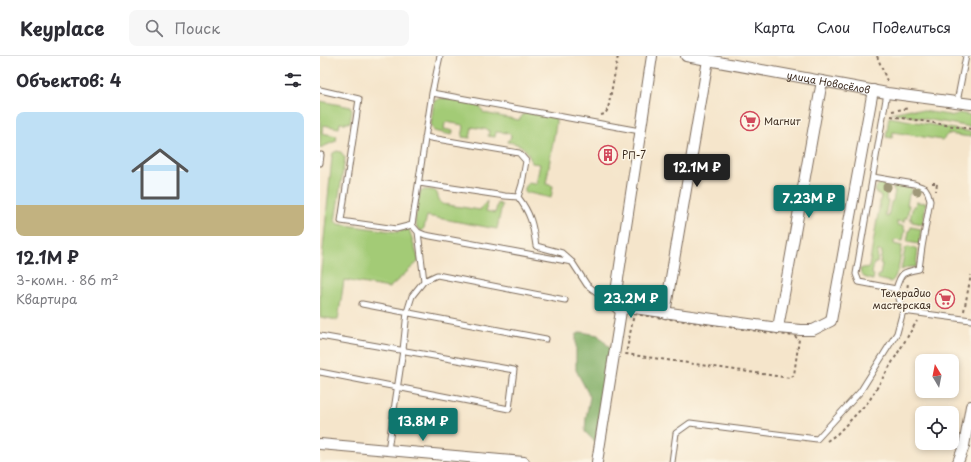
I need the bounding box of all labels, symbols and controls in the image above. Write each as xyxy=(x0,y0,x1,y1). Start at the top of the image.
search box xyxy=(129,10,409,46)
text: Keyplace xyxy=(20,14,105,42)
text: Поиск xyxy=(175,16,220,39)
icon: search xyxy=(143,17,165,39)
text: Карта xyxy=(754,17,795,38)
text: Слои xyxy=(817,17,850,38)
text: Поделиться xyxy=(872,17,951,38)
text: Объектов: 4 xyxy=(16,67,121,93)
street label: улица Новосёлов xyxy=(786,67,872,97)
icon: filters xyxy=(282,69,304,91)
supermarket icon: Магнит xyxy=(739,110,761,132)
place label: Магнит xyxy=(764,113,802,128)
icon: home xyxy=(124,138,196,210)
building icon: РП-7 xyxy=(597,144,619,166)
place label: РП-7 xyxy=(622,147,646,162)
pin: 12.1M ₽ xyxy=(660,154,734,188)
text: 12.1M ₽ xyxy=(673,157,721,176)
pin: 7.23M ₽ xyxy=(772,185,846,219)
text: 7.23M ₽ xyxy=(783,188,835,207)
text: 12.1M ₽ xyxy=(16,244,79,270)
text: 3-комн. · 86 m² xyxy=(16,270,119,289)
pin: 23.2M ₽ xyxy=(594,285,668,319)
place label: Телерадио мастерская xyxy=(873,285,931,312)
text: 23.2M ₽ xyxy=(603,288,659,307)
supermarket icon: Телерадио мастерская xyxy=(934,288,956,310)
text: Квартира xyxy=(16,289,77,308)
north arrow xyxy=(915,354,959,398)
map controls xyxy=(915,354,959,450)
button: locate xyxy=(915,406,959,450)
pin: 13.8M ₽ xyxy=(386,408,460,442)
text: 13.8M ₽ xyxy=(398,411,448,430)

